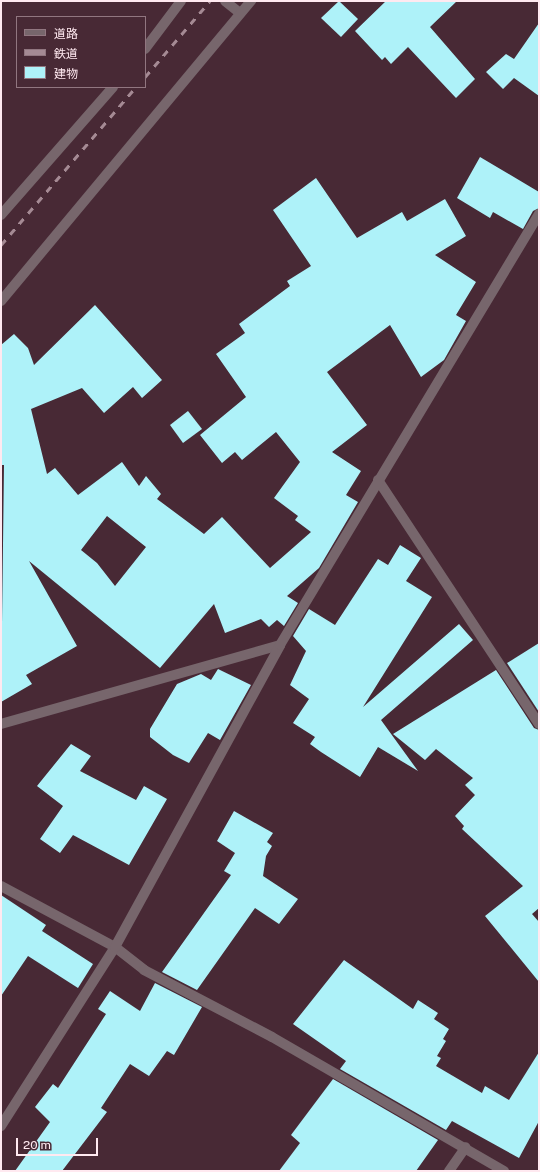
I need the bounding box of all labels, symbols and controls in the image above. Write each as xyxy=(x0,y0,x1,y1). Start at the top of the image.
legend xyxy=(16,16,146,88)
text: 道路 xyxy=(54,27,78,41)
text: 鉄道 xyxy=(54,47,78,61)
text: 建物 xyxy=(54,67,78,81)
scale bar xyxy=(18,1130,100,1156)
text: 20 m xyxy=(23,1138,51,1152)

